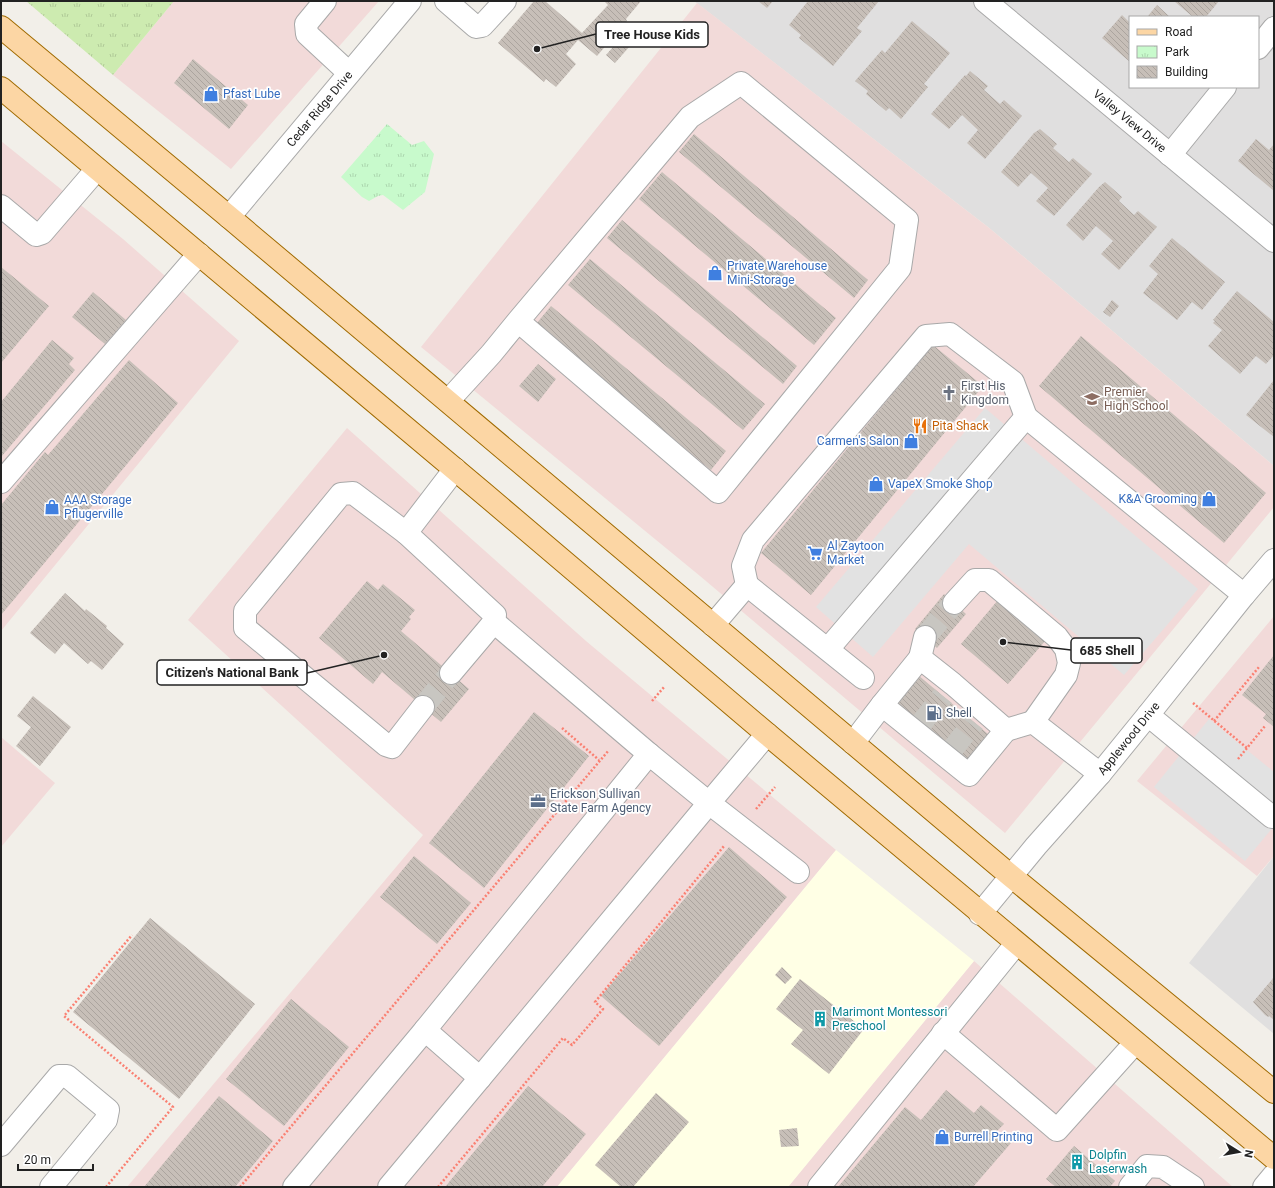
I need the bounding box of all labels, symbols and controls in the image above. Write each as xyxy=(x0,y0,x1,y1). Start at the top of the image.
legend xyxy=(1129,16,1259,88)
callout: Tree House Kids xyxy=(596,22,708,47)
text: Road xyxy=(1165,25,1193,39)
text: Tree House Kids xyxy=(604,27,700,42)
text: Park xyxy=(1165,45,1190,59)
text: Building xyxy=(1165,65,1208,79)
street label: Cedar Ridge Drive xyxy=(284,68,355,150)
shop icon: Pfast Lube xyxy=(202,85,220,103)
place label: Pfast Lube xyxy=(223,87,280,101)
street label: Valley View Drive xyxy=(1090,87,1169,155)
place label: Private Warehouse Mini-Storage xyxy=(727,259,827,287)
shop icon: Private Warehouse Mini-Storage xyxy=(706,264,724,282)
place label: First His Kingdom xyxy=(961,379,1009,407)
church icon: First His Kingdom xyxy=(940,384,958,402)
place label: Premier High School xyxy=(1104,385,1168,413)
school or university icon: Premier High School xyxy=(1083,390,1101,408)
restaurant icon: Pita Shack xyxy=(911,417,929,435)
place label: Pita Shack xyxy=(932,419,989,433)
shop icon: Carmen's Salon xyxy=(902,432,920,450)
place label: Carmen's Salon xyxy=(817,434,899,448)
shop icon: VapeX Smoke Shop xyxy=(867,475,885,493)
place label: VapeX Smoke Shop xyxy=(888,477,993,491)
shop icon: K&A Grooming xyxy=(1200,490,1218,508)
place label: K&A Grooming xyxy=(1119,492,1197,506)
place label: AAA Storage Pflugerville xyxy=(64,493,132,521)
shop icon: AAA Storage Pflugerville xyxy=(43,498,61,516)
place label: Al Zaytoon Market xyxy=(827,539,884,567)
supermarket icon: Al Zaytoon Market xyxy=(806,544,824,562)
callout: 685 Shell xyxy=(1071,638,1142,663)
text: 685 Shell xyxy=(1080,643,1134,658)
callout: Citizen's National Bank xyxy=(157,660,307,685)
text: Citizen's National Bank xyxy=(165,665,300,680)
street label: Applewood Drive xyxy=(1095,699,1163,778)
fuel station icon: Shell xyxy=(925,704,943,722)
place label: Shell xyxy=(946,706,972,720)
place label: Erickson Sullivan State Farm Agency xyxy=(550,787,651,815)
office icon: Erickson Sullivan State Farm Agency xyxy=(529,792,547,810)
place label: Marimont Montessori Preschool xyxy=(832,1005,947,1033)
building icon: Marimont Montessori Preschool xyxy=(811,1010,829,1028)
shop icon: Burrell Printing xyxy=(933,1128,951,1146)
place label: Burrell Printing xyxy=(954,1130,1033,1144)
north arrow xyxy=(1219,1132,1259,1172)
scale bar xyxy=(18,1146,93,1172)
place label: Dolpfin Laserwash xyxy=(1089,1148,1147,1176)
text: N xyxy=(1241,1149,1255,1159)
text: 20 m xyxy=(24,1153,51,1167)
building icon: Dolpfin Laserwash xyxy=(1068,1153,1086,1171)

